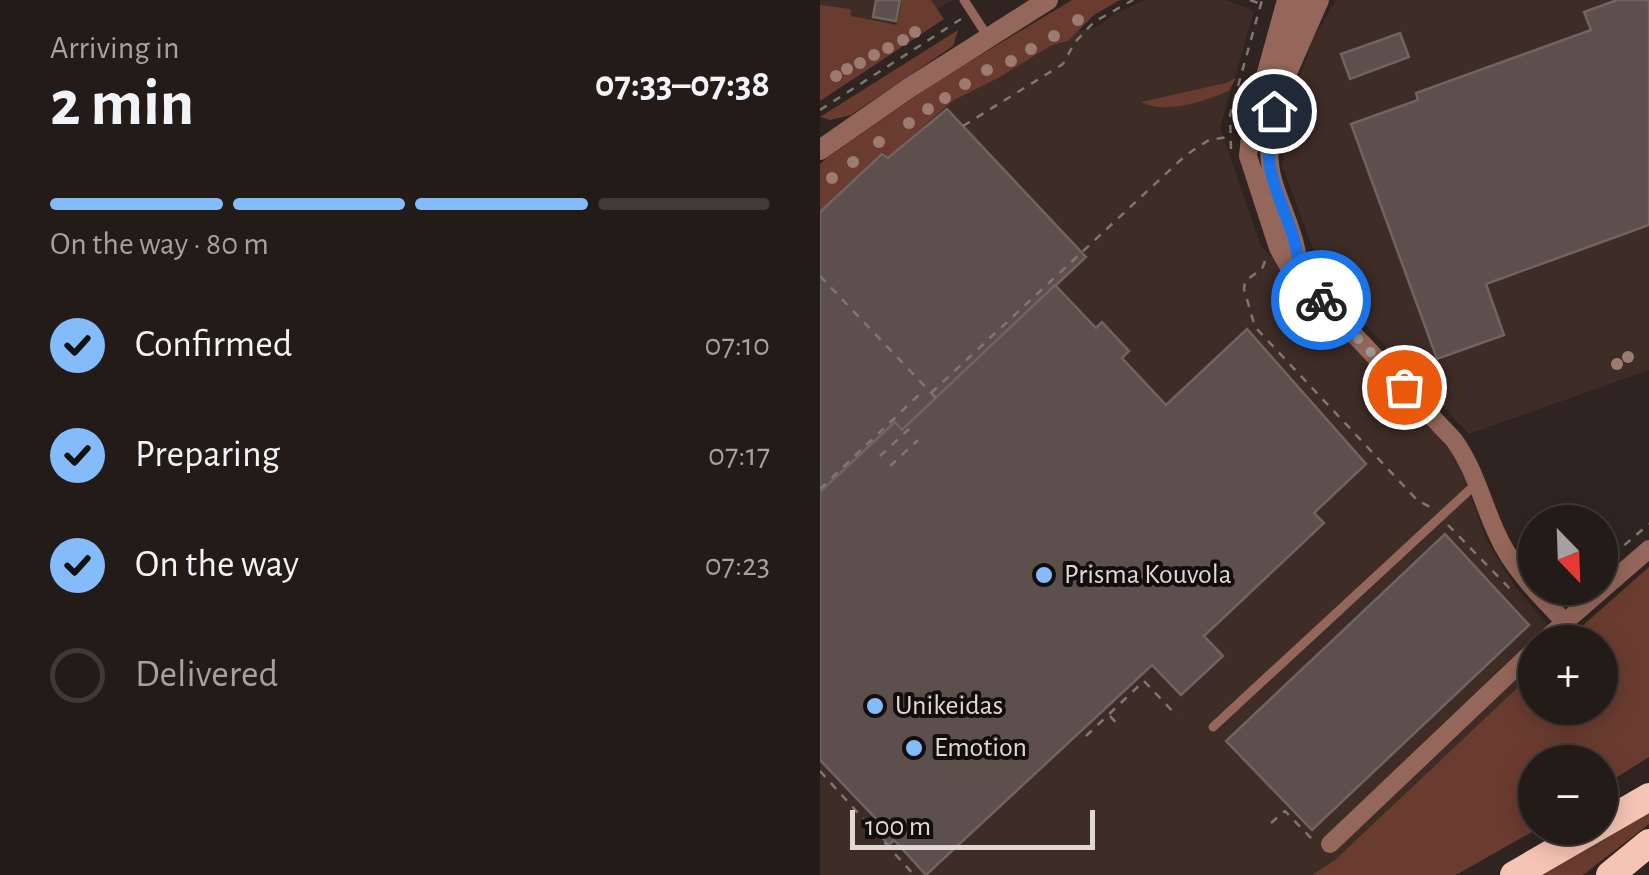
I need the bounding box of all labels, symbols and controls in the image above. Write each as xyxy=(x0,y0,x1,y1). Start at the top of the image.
text: Arriving in xyxy=(50,32,179,64)
text: 07:33–07:38 xyxy=(595,66,770,104)
pin xyxy=(1232,69,1317,154)
text: 2 min xyxy=(50,72,194,137)
icon: home xyxy=(1247,84,1302,139)
text: On the way · 80 m xyxy=(50,228,269,260)
courier xyxy=(1271,250,1371,350)
icon: bike xyxy=(1294,273,1349,328)
icon: check xyxy=(50,318,105,373)
text: Confirmed xyxy=(135,326,292,364)
text: 07:10 xyxy=(705,329,770,361)
pin xyxy=(1362,345,1447,430)
icon: bag xyxy=(1377,360,1432,415)
icon: check xyxy=(50,428,105,483)
text: Preparing xyxy=(135,436,280,474)
text: 07:17 xyxy=(708,439,770,471)
north arrow xyxy=(1518,505,1618,605)
map controls xyxy=(1518,505,1618,845)
icon: check xyxy=(50,538,105,593)
text: On the way xyxy=(135,546,299,584)
text: 07:23 xyxy=(705,549,770,581)
place label: Prisma Kouvola xyxy=(1064,561,1232,589)
marker: Prisma Kouvola xyxy=(1033,564,1055,586)
button: + xyxy=(1518,625,1618,725)
text: Delivered xyxy=(135,656,278,694)
place label: Unikeidas xyxy=(895,692,1003,720)
marker: Unikeidas xyxy=(864,695,886,717)
place label: Emotion xyxy=(934,734,1027,762)
marker: Emotion xyxy=(903,737,925,759)
button: − xyxy=(1518,745,1618,845)
scale bar xyxy=(850,805,1095,850)
text: 100 m xyxy=(865,813,931,841)

